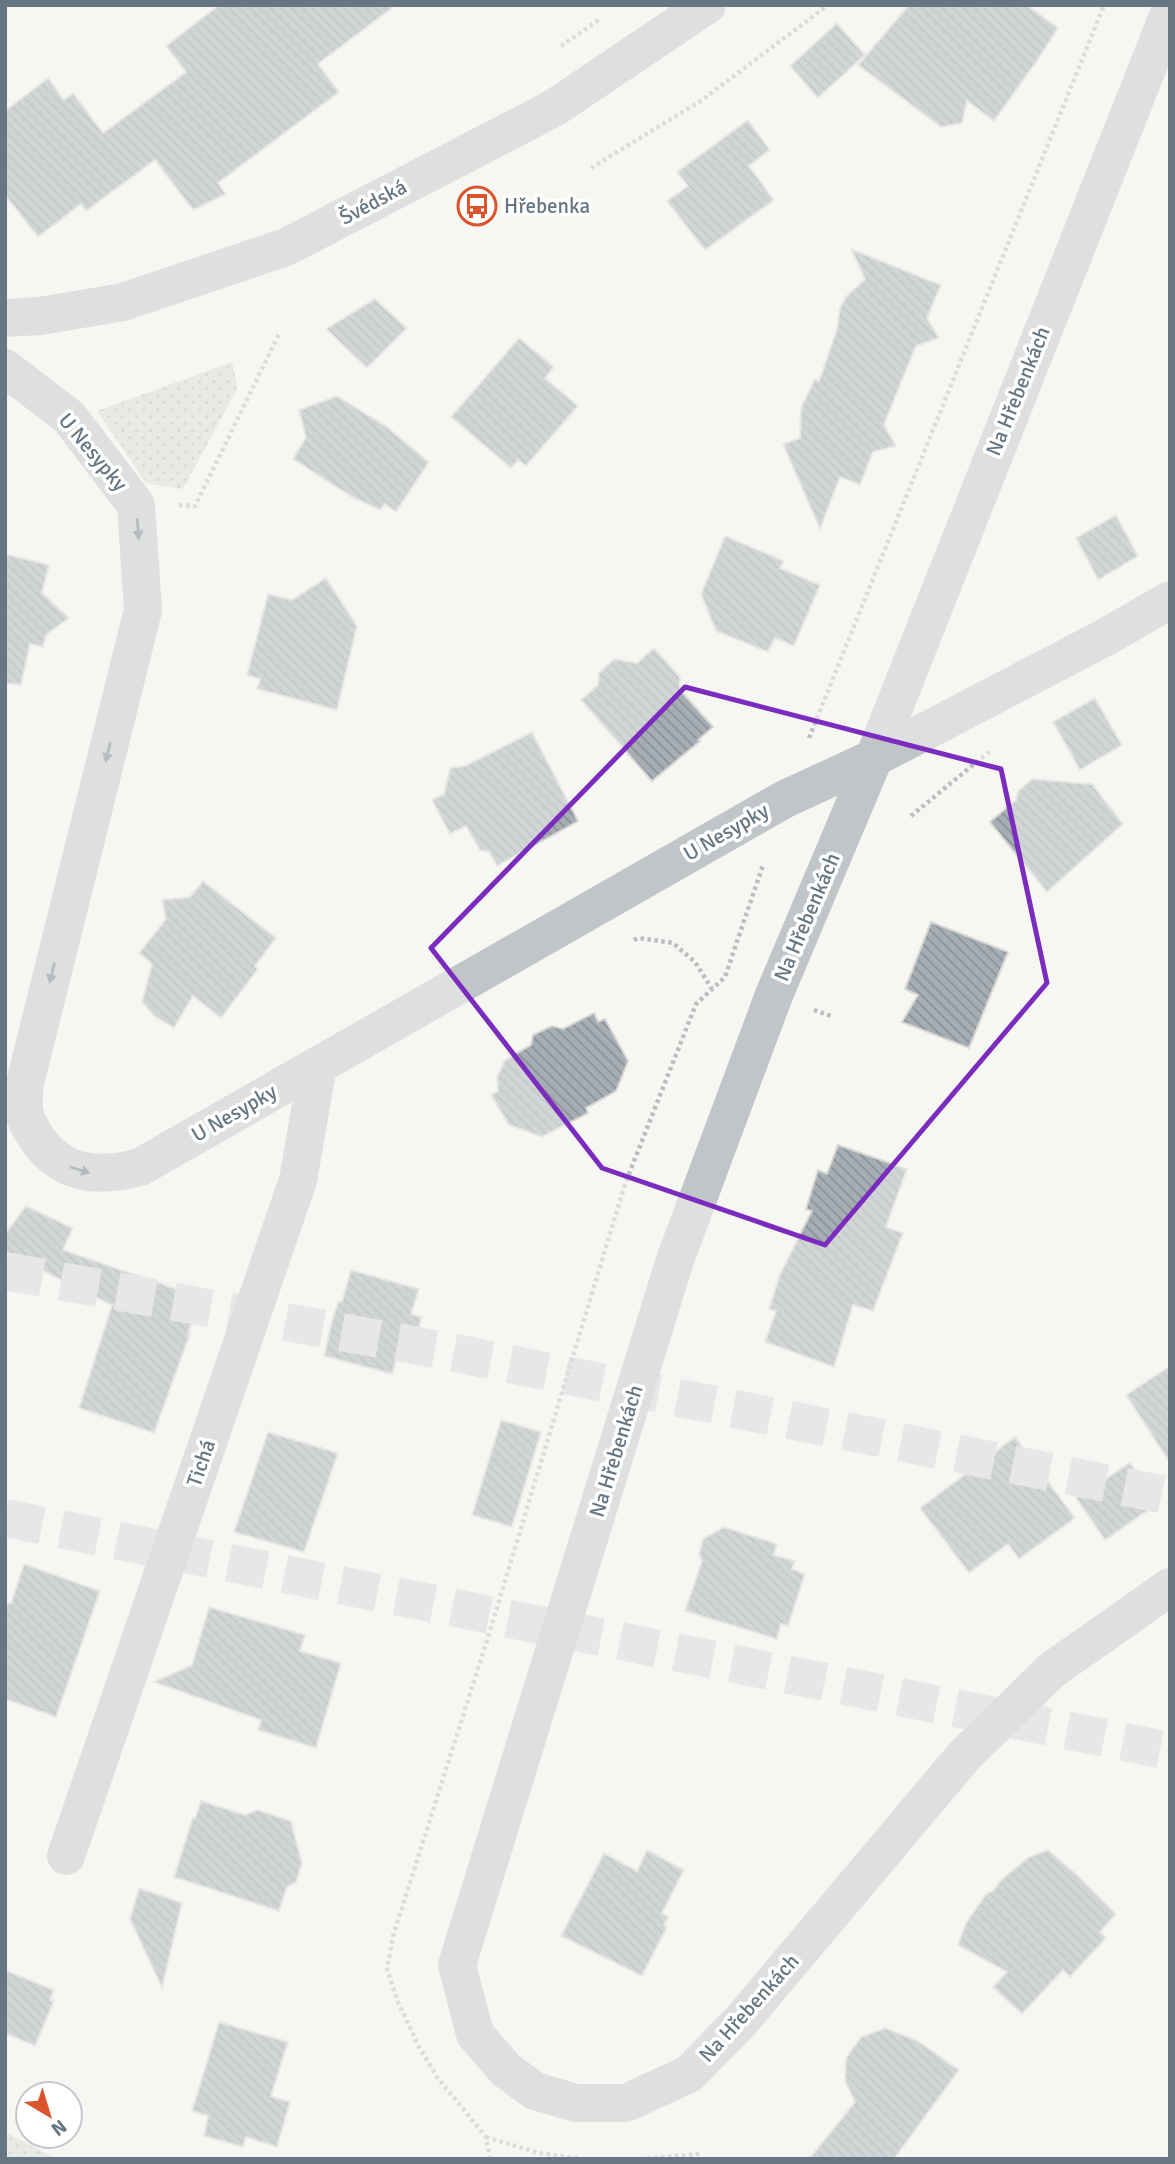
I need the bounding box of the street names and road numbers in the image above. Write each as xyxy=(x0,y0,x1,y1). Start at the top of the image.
street label: Švédská xyxy=(335,173,411,231)
street label: Na Hřebenkách xyxy=(980,323,1056,459)
street label: U Nesypky xyxy=(53,408,133,496)
street label: U Nesypky xyxy=(679,797,773,867)
street label: Na Hřebenkách xyxy=(768,849,846,985)
street label: U Nesypky xyxy=(187,1078,281,1148)
street label: Na Hřebenkách xyxy=(584,1382,648,1520)
street label: Tichá xyxy=(181,1436,221,1490)
street label: Na Hřebenkách xyxy=(693,1948,805,2068)

